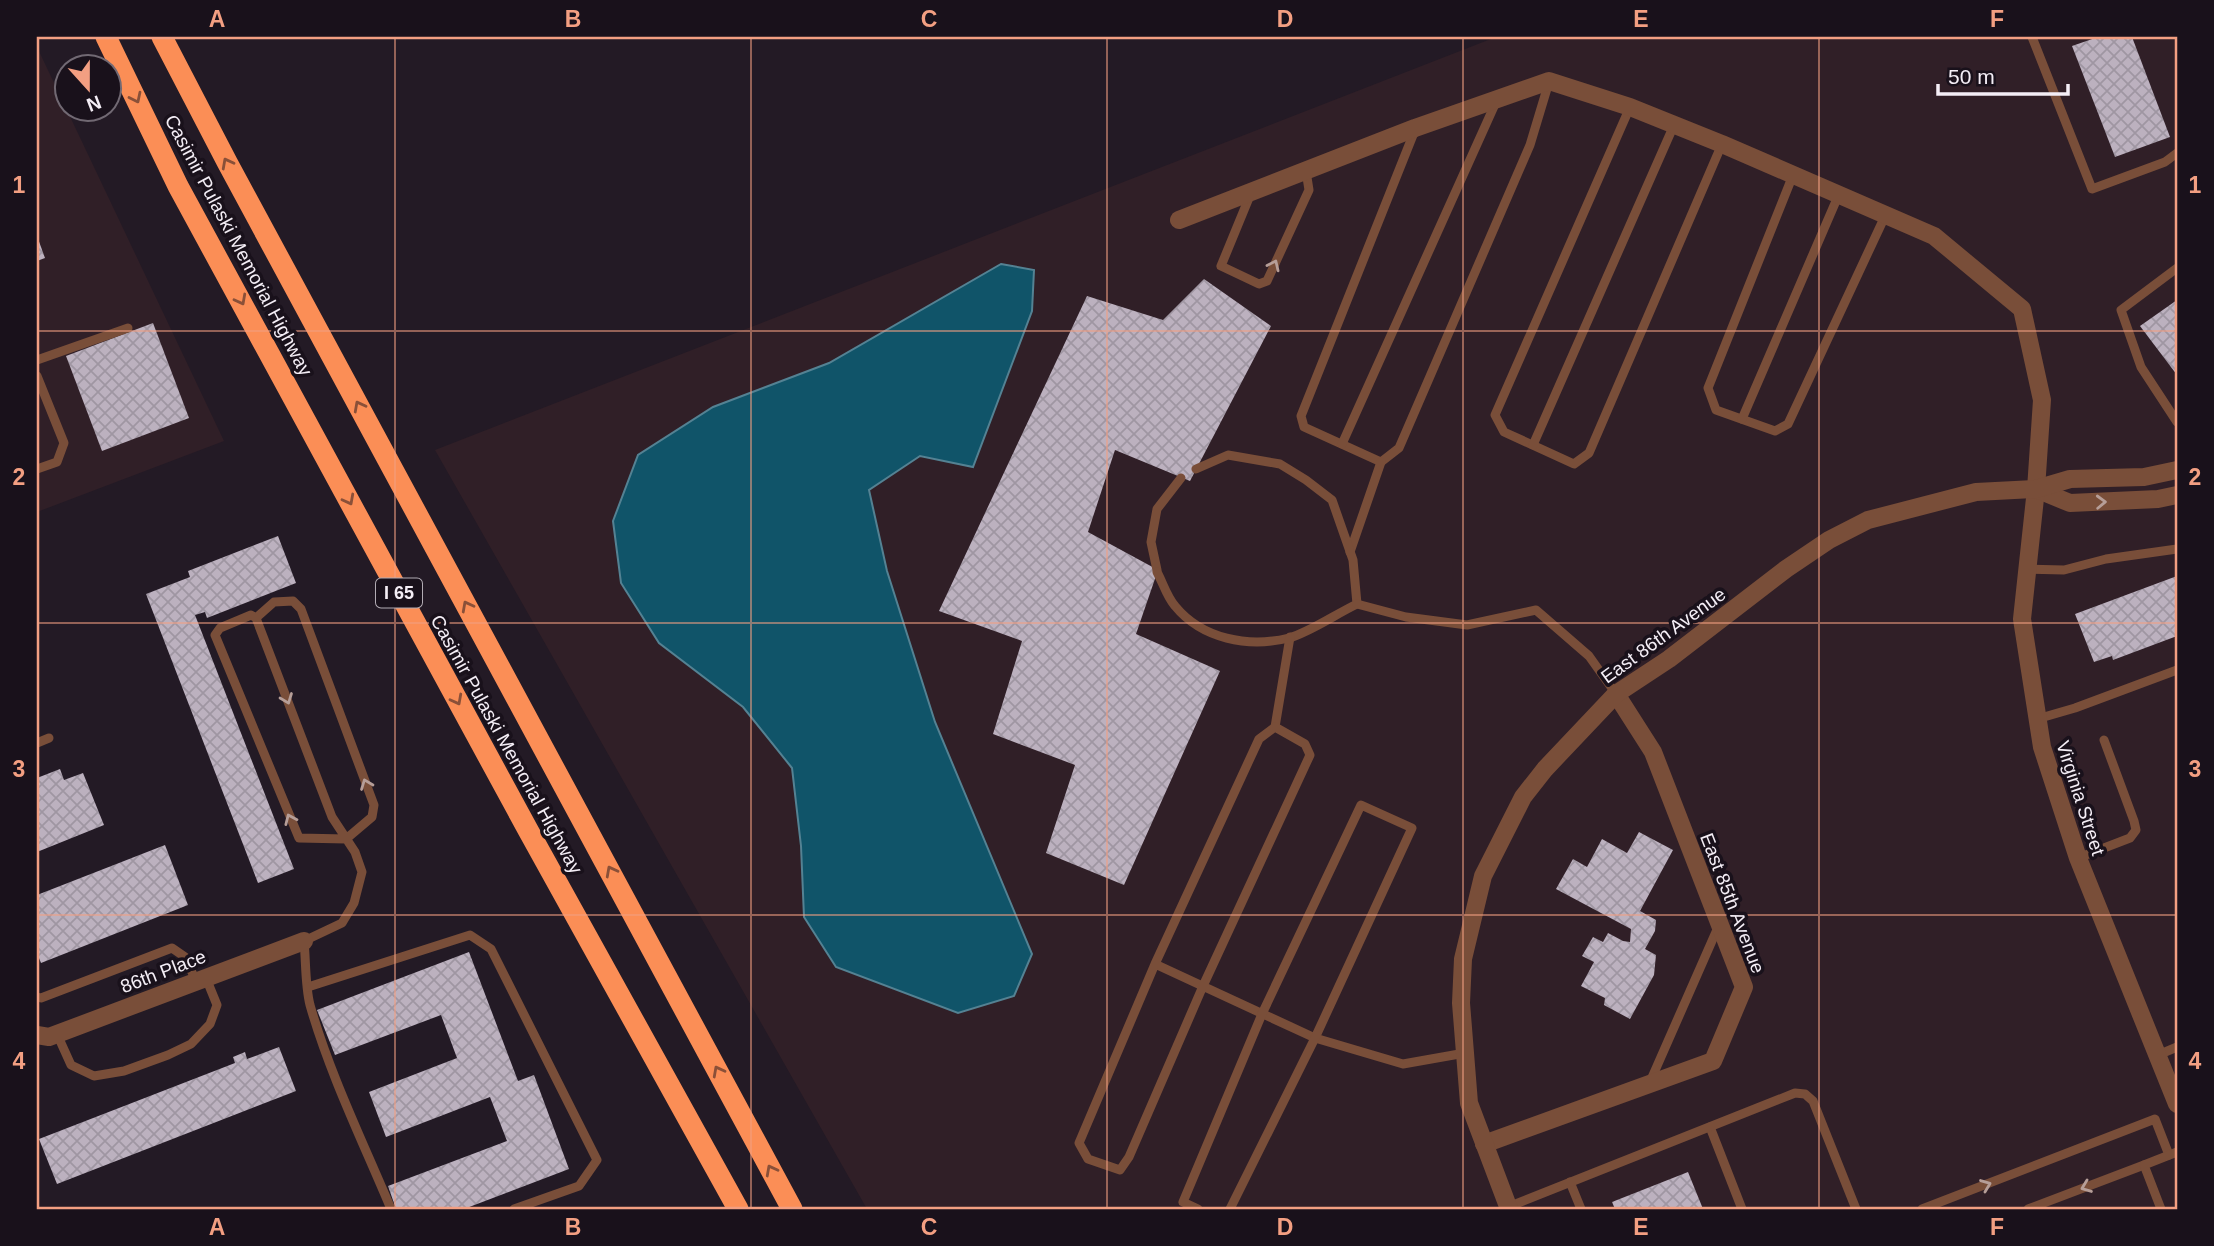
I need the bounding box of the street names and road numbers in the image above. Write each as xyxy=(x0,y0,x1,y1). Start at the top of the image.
street label: Casimir Pulaski Memorial Highway xyxy=(161,111,317,380)
road number: I 65 xyxy=(376,578,422,608)
street label: East 86th Avenue xyxy=(1597,583,1730,688)
street label: Casimir Pulaski Memorial Highway xyxy=(426,611,587,878)
street label: Virginia Street xyxy=(2052,738,2109,859)
street label: East 85th Avenue xyxy=(1696,830,1769,976)
street label: 86th Place xyxy=(118,946,209,997)

